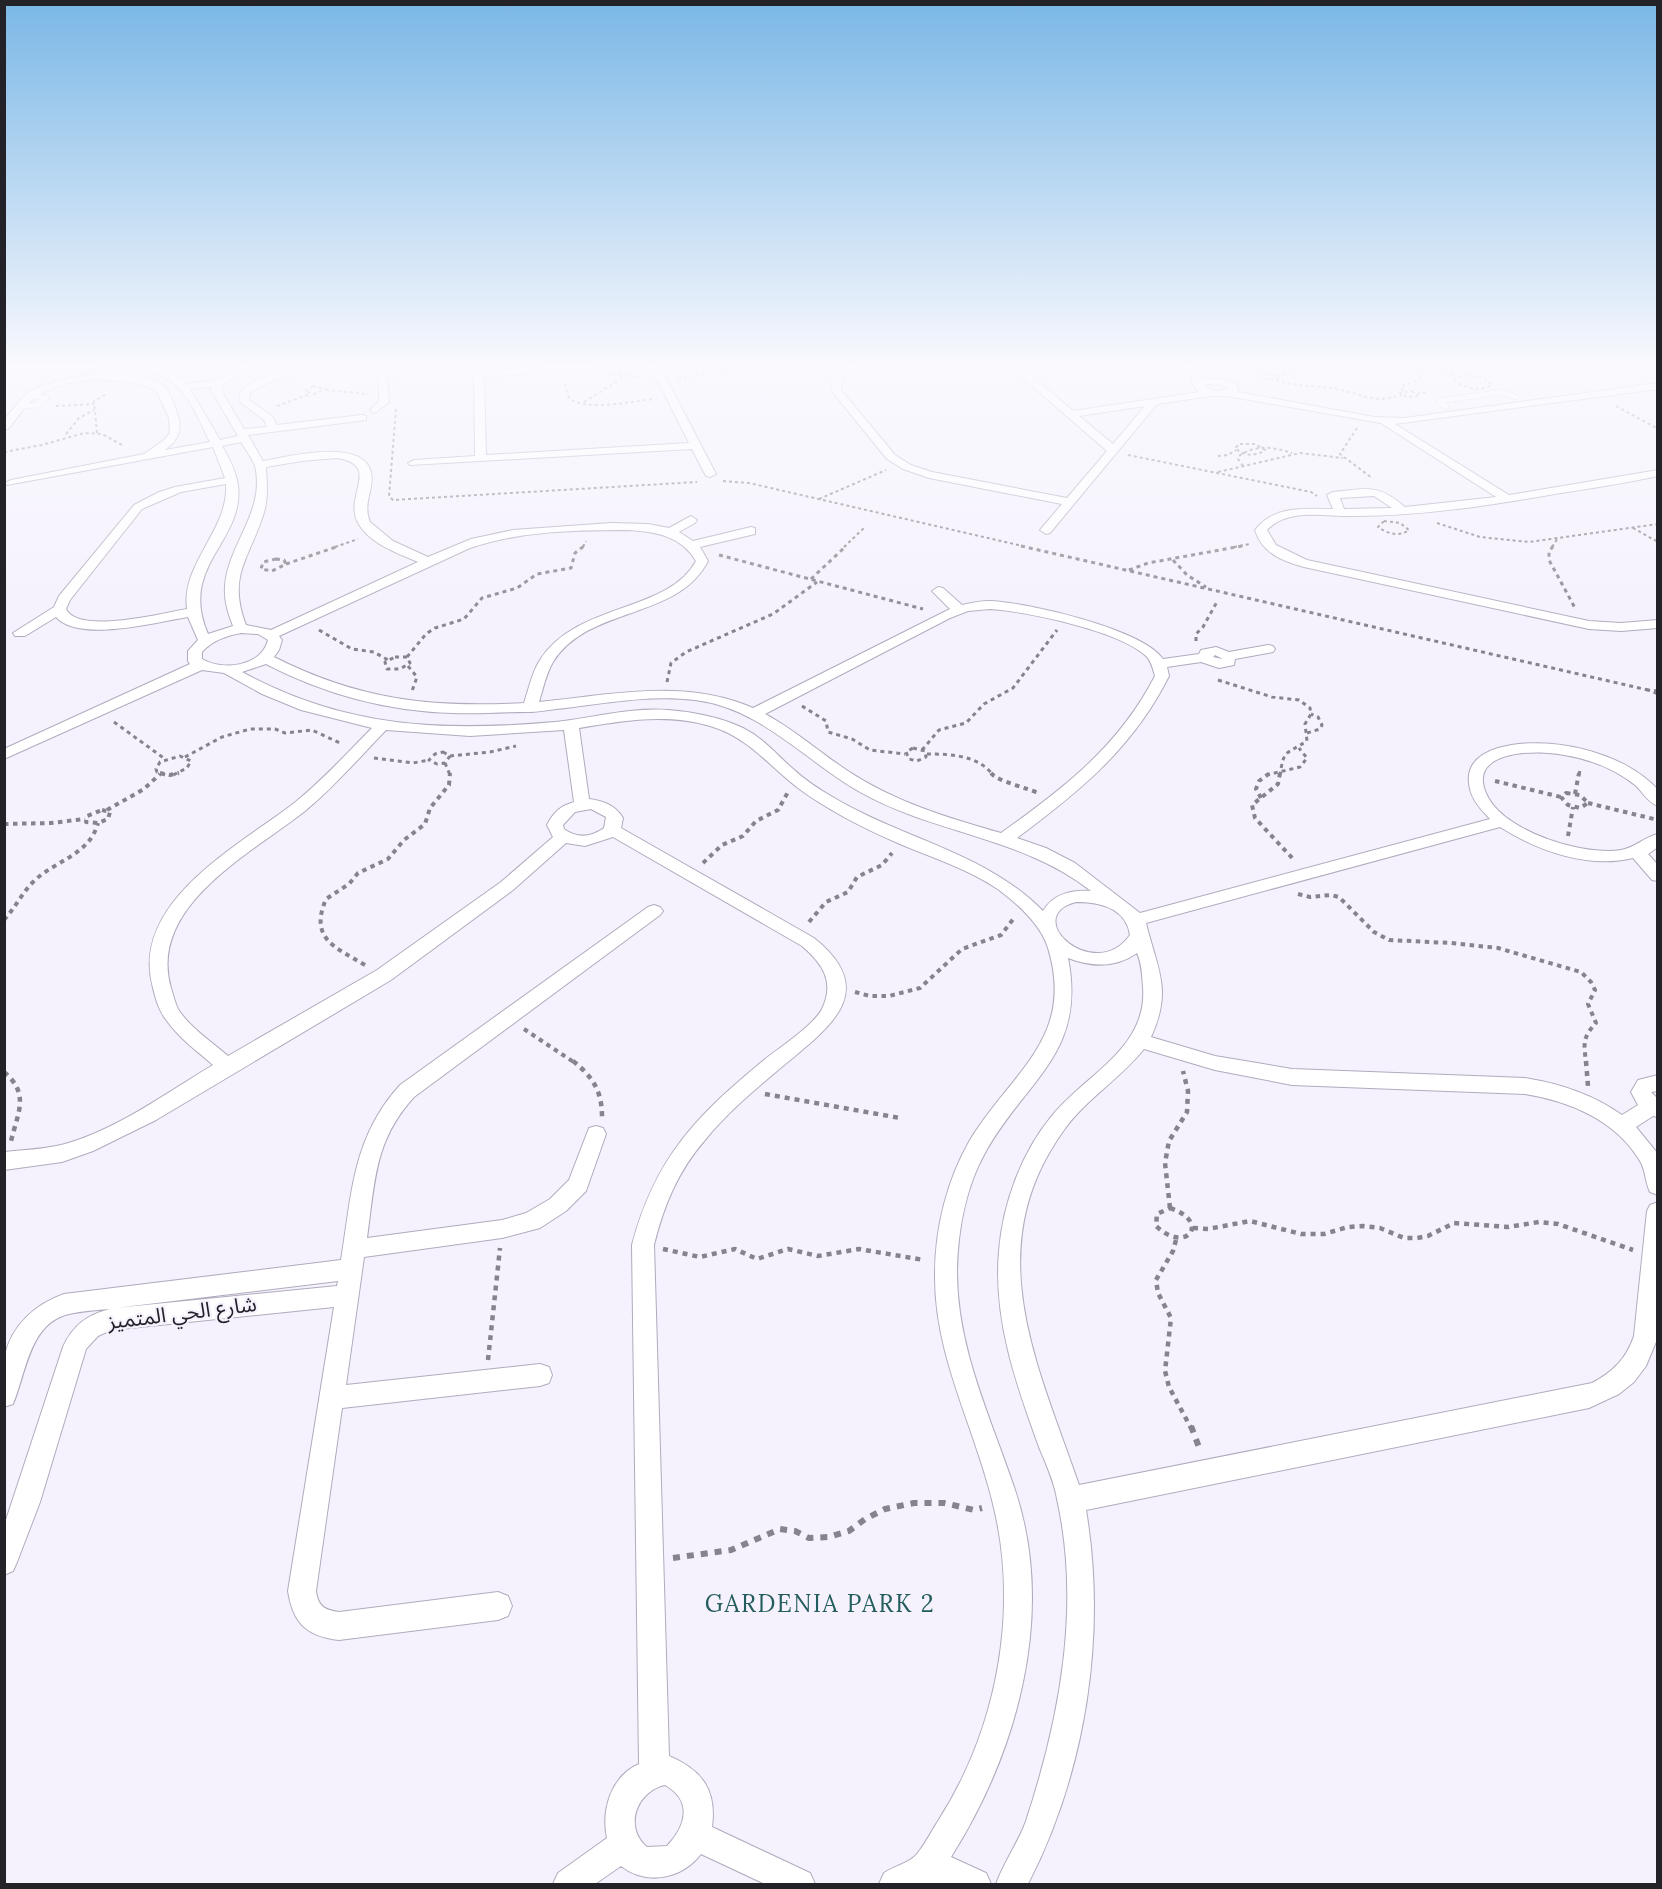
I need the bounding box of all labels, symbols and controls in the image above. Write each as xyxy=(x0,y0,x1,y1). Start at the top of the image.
street label: شارع الحي المتميز xyxy=(105,1290,258,1338)
district label: GARDENIA PARK 2 xyxy=(705,1588,935,1619)

